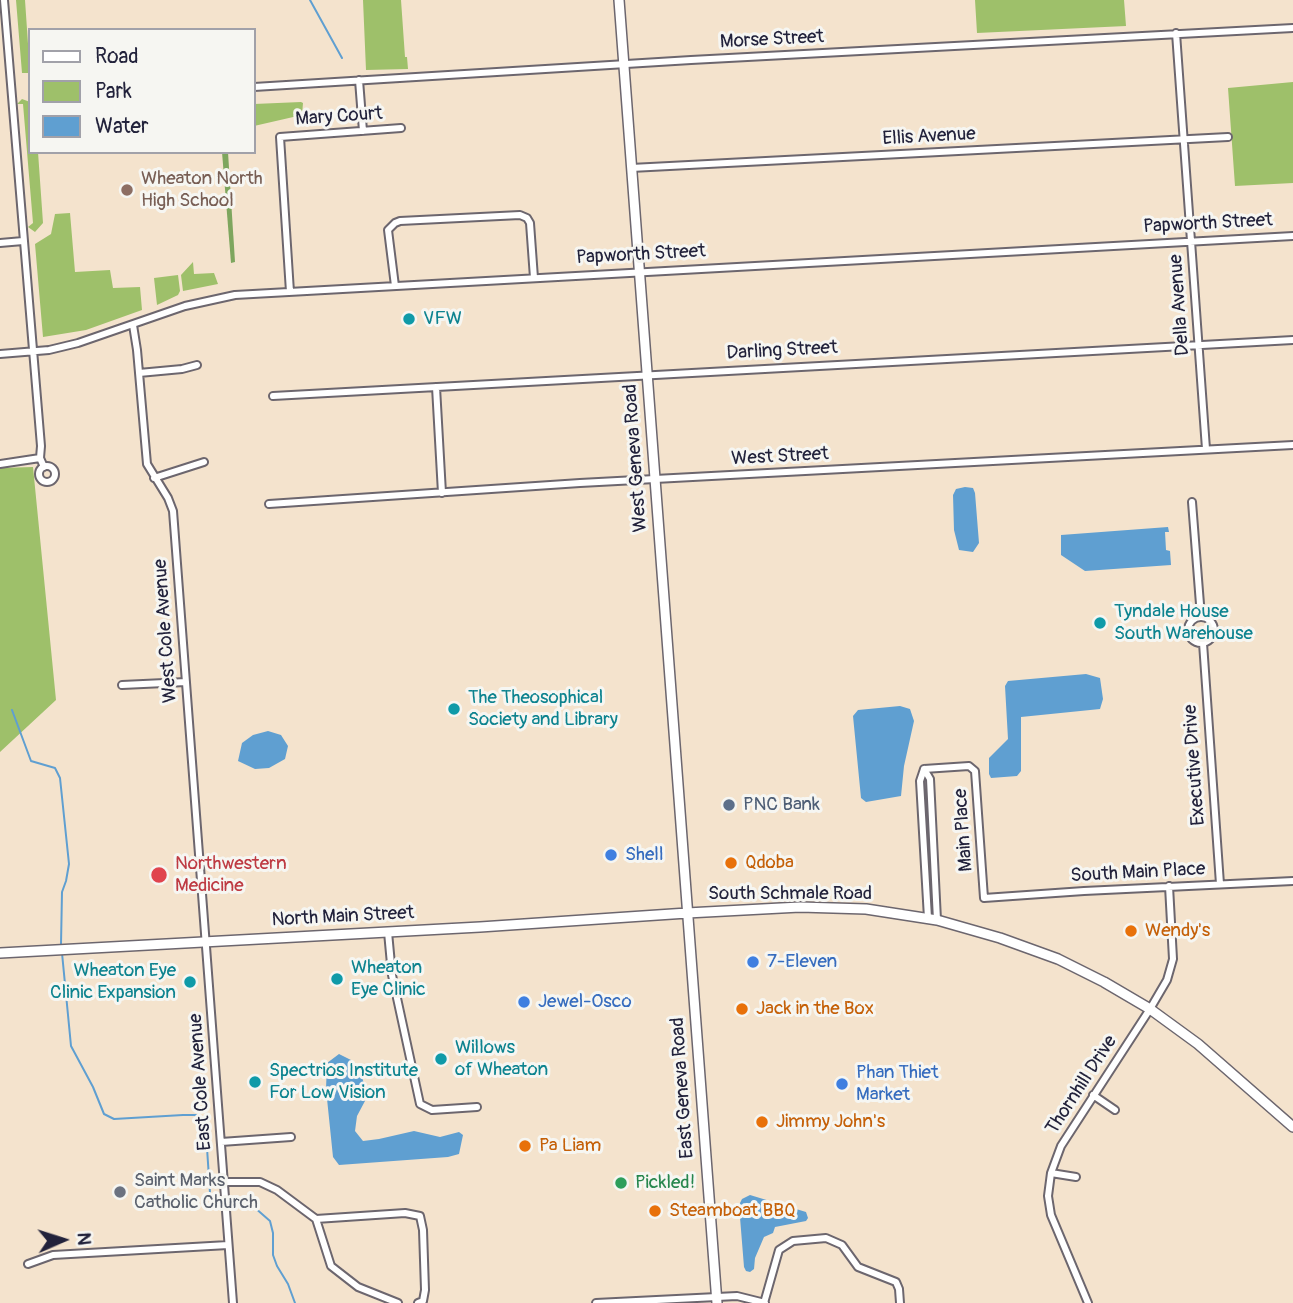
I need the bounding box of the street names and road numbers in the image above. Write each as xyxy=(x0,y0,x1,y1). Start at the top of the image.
street label: Morse Street xyxy=(719,26,825,54)
street label: Mary Court xyxy=(295,103,383,131)
street label: Ellis Avenue xyxy=(882,123,976,151)
street label: Papworth Street xyxy=(1143,209,1273,239)
street label: Papworth Street xyxy=(576,240,706,270)
street label: Della Avenue xyxy=(1165,253,1195,357)
street label: Darling Street xyxy=(726,337,838,365)
street label: West Geneva Road xyxy=(619,383,653,533)
street label: West Street xyxy=(731,443,829,471)
street label: West Cole Avenue xyxy=(150,558,182,704)
street label: Executive Drive xyxy=(1179,704,1211,826)
street label: Main Place xyxy=(950,788,978,872)
street label: South Main Place xyxy=(1070,858,1206,888)
street label: South Schmale Road xyxy=(708,883,872,905)
street label: North Main Street xyxy=(271,902,415,932)
street label: East Cole Avenue xyxy=(185,1013,217,1151)
street label: East Geneva Road xyxy=(667,1017,699,1159)
street label: Thornhill Drive xyxy=(1042,1031,1122,1139)

